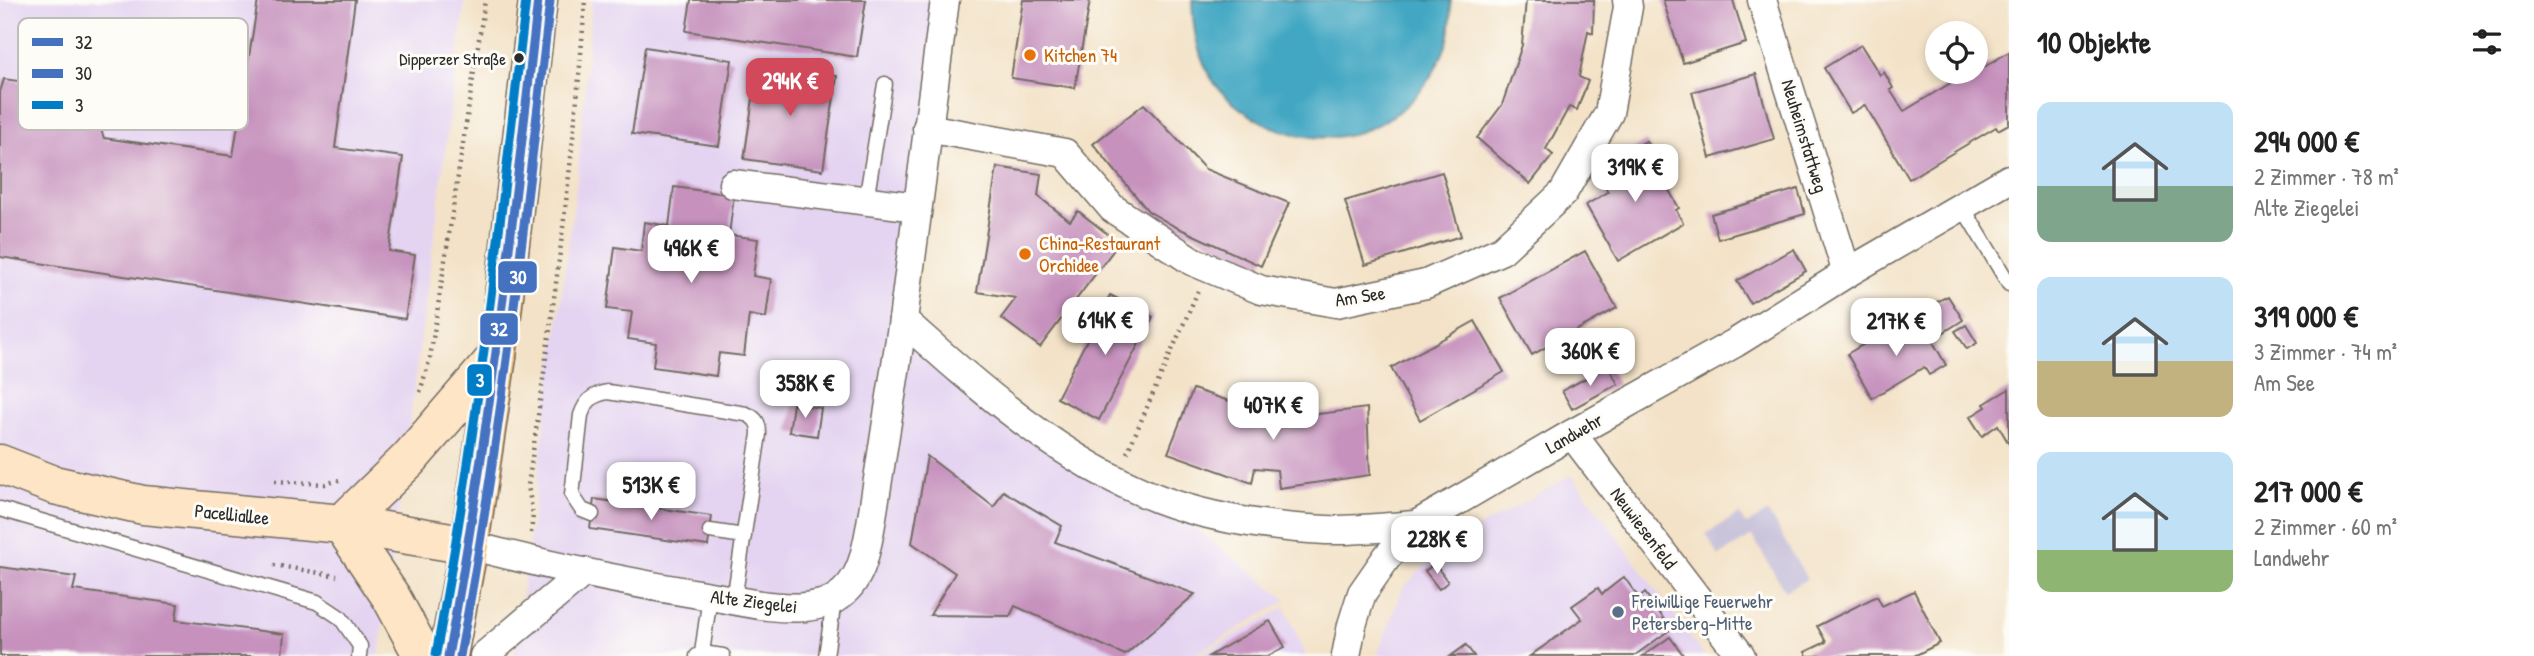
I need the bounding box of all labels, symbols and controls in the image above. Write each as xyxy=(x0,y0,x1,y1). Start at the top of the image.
legend xyxy=(18,18,248,130)
map controls xyxy=(1925,21,1988,84)
button: locate xyxy=(1925,21,1988,84)
text: 10 Objekte xyxy=(2037,22,2151,62)
icon: filters xyxy=(2468,23,2506,61)
text: 32 xyxy=(75,29,93,55)
place label: Kitchen 74 xyxy=(1044,42,1117,68)
place label: Dipperzer Straße xyxy=(399,47,506,70)
marker: Kitchen 74 xyxy=(1022,47,1038,63)
marker: Dipperzer Straße xyxy=(512,51,526,65)
pin: 294K € xyxy=(733,58,847,118)
text: 30 xyxy=(75,60,92,86)
text: 294K € xyxy=(762,65,818,96)
street label: Neuheimstattweg xyxy=(1775,76,1835,196)
text: 3 xyxy=(75,92,84,118)
text: 294 000 € xyxy=(2254,121,2359,161)
icon: home xyxy=(2093,130,2177,214)
pin: 319K € xyxy=(1578,144,1692,204)
text: 319K € xyxy=(1607,151,1663,182)
text: 2 Zimmer · 78 m² xyxy=(2254,161,2399,192)
text: Alte Ziegelei xyxy=(2254,192,2359,223)
pin: 496K € xyxy=(634,226,748,285)
place label: China-Restaurant Orchidee xyxy=(1039,230,1161,278)
text: 496K € xyxy=(664,232,718,263)
marker: China-Restaurant Orchidee xyxy=(1017,246,1033,262)
line badge: 30 xyxy=(497,260,538,294)
text: 30 xyxy=(509,264,527,290)
street label: Am See xyxy=(1333,279,1387,313)
text: 319 000 € xyxy=(2254,296,2358,336)
pin: 614K € xyxy=(1048,298,1162,357)
pin: 217K € xyxy=(1839,298,1953,358)
text: 614K € xyxy=(1078,304,1132,335)
text: 217K € xyxy=(1867,305,1925,336)
icon: home xyxy=(2093,305,2177,389)
line badge: 32 xyxy=(479,312,519,346)
text: 32 xyxy=(490,316,508,342)
pin: 360K € xyxy=(1533,328,1647,388)
text: 360K € xyxy=(1561,335,1619,366)
text: 3 Zimmer · 74 m² xyxy=(2254,336,2397,367)
pin: 358K € xyxy=(748,360,862,420)
line badge: 3 xyxy=(466,363,493,397)
text: 3 xyxy=(476,367,485,393)
text: 358K € xyxy=(776,367,834,398)
text: Am See xyxy=(2254,367,2315,398)
pin: 407K € xyxy=(1216,382,1330,442)
text: 407K € xyxy=(1244,389,1302,420)
street label: Landwehr xyxy=(1541,406,1608,460)
pin: 513K € xyxy=(594,462,708,522)
text: 513K € xyxy=(623,469,679,500)
text: 217 000 € xyxy=(2254,471,2362,511)
icon: home xyxy=(2093,480,2177,564)
street label: Neuwiesenfeld xyxy=(1605,482,1684,575)
street label: Pacelliallee xyxy=(193,497,271,531)
text: 2 Zimmer · 60 m² xyxy=(2254,511,2397,542)
pin: 228K € xyxy=(1380,516,1494,576)
text: 228K € xyxy=(1407,523,1467,554)
text: Landwehr xyxy=(2254,542,2329,573)
street label: Alte Ziegelei xyxy=(709,583,799,619)
place label: Freiwillige Feuerwehr Petersberg-Mitte xyxy=(1631,588,1774,636)
marker: Freiwillige Feuerwehr Petersberg-Mitte xyxy=(1610,604,1626,620)

